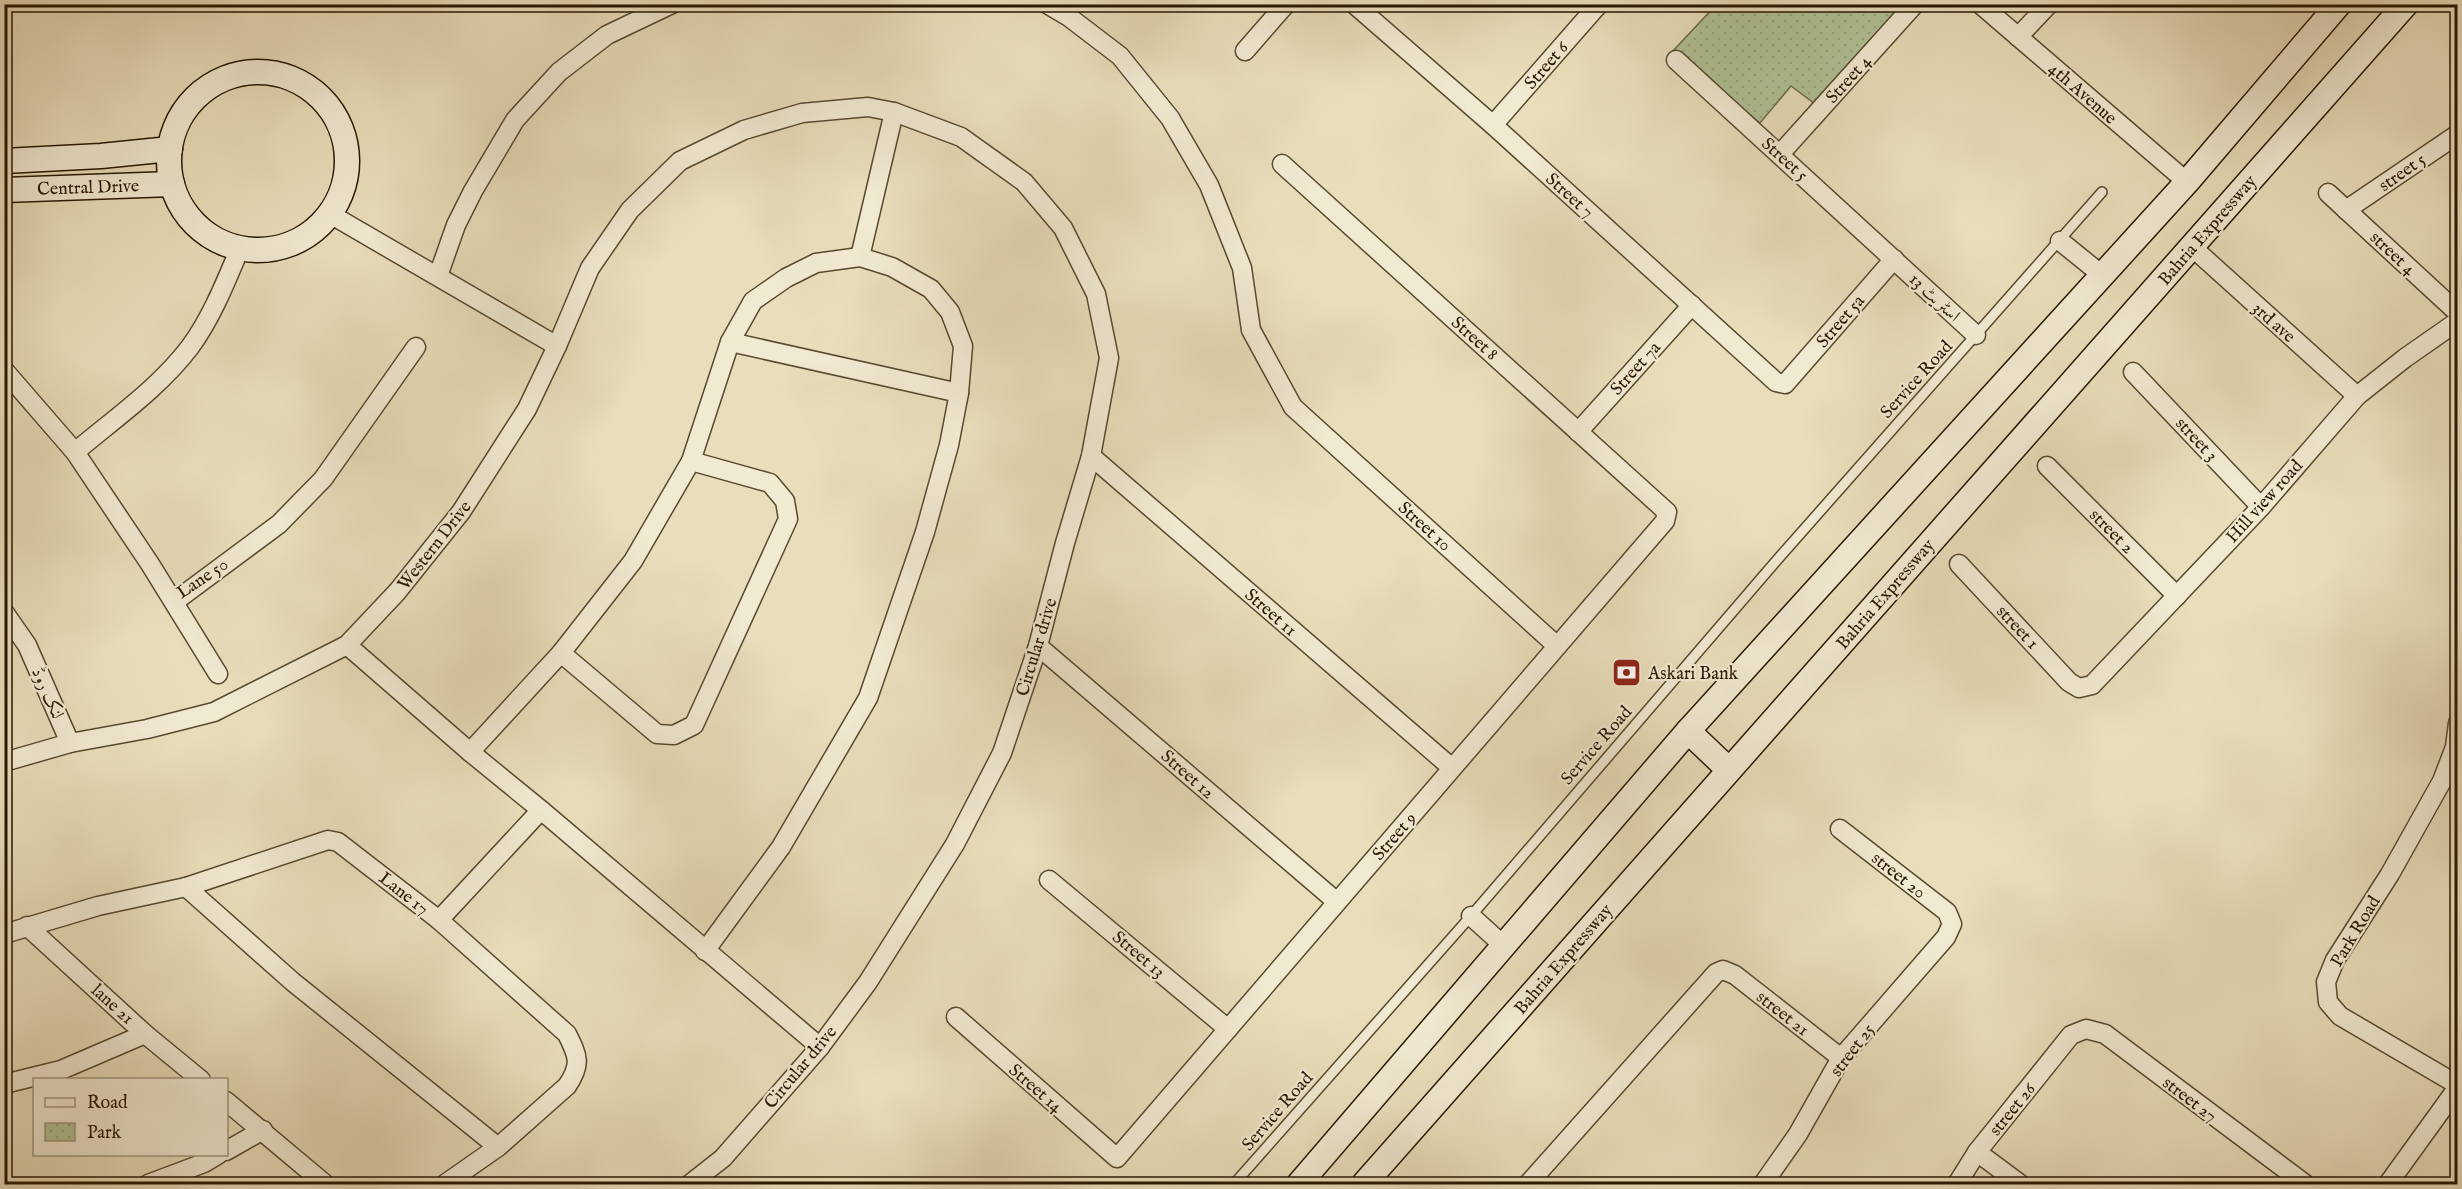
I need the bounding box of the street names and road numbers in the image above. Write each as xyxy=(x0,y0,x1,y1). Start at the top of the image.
street label: Street 6 xyxy=(1520,37,1575,95)
street label: Street 4 xyxy=(1821,51,1877,109)
street label: 4th Avenue xyxy=(2043,58,2121,130)
street label: Street 5 xyxy=(1756,133,1813,187)
street label: street 5 xyxy=(2375,149,2431,198)
street label: Street 7 xyxy=(1540,168,1598,224)
street label: Bahria Expressway xyxy=(2154,171,2263,291)
street label: Central Drive xyxy=(37,175,139,202)
street label: street 4 xyxy=(2364,227,2420,281)
street label: اسٹریٹ 13 xyxy=(1903,269,1965,328)
street label: Street 5a xyxy=(1812,291,1871,353)
street label: 3rd ave xyxy=(2247,298,2299,349)
street label: Street 8 xyxy=(1446,312,1502,366)
street label: Service Road xyxy=(1876,336,1959,424)
street label: Street 7a xyxy=(1606,337,1666,401)
street label: street 3 xyxy=(2170,413,2222,467)
street label: Hill view road xyxy=(2222,455,2309,549)
street label: Western Drive xyxy=(393,497,477,595)
street label: Street 10 xyxy=(1392,497,1456,557)
street label: street 2 xyxy=(2084,505,2138,559)
street label: Bahria Expressway xyxy=(1832,535,1941,655)
street label: Lane 50 xyxy=(173,554,233,605)
street label: Street 11 xyxy=(1239,584,1301,642)
street label: Circular drive xyxy=(1012,595,1063,699)
street label: street 1 xyxy=(1991,601,2043,655)
street label: لنک روڈ xyxy=(25,664,68,723)
street label: Service Road xyxy=(1556,701,1638,790)
street label: Street 12 xyxy=(1155,746,1219,805)
street label: Street 9 xyxy=(1368,808,1422,866)
street label: street 20 xyxy=(1866,848,1930,905)
street label: Lane 17 xyxy=(373,867,433,921)
street label: Park Road xyxy=(2326,892,2387,971)
street label: Bahria Expressway xyxy=(1510,900,1619,1020)
street label: Street 13 xyxy=(1107,926,1169,984)
street label: lane 21 xyxy=(86,980,138,1030)
street label: street 21 xyxy=(1751,986,1813,1042)
street label: street 25 xyxy=(1826,1019,1881,1082)
street label: Circular drive xyxy=(760,1022,843,1114)
street label: Street 14 xyxy=(1003,1059,1067,1119)
street label: Service Road xyxy=(1237,1067,1319,1156)
street label: street 27 xyxy=(2157,1072,2221,1128)
street label: street 26 xyxy=(1985,1078,2042,1141)

